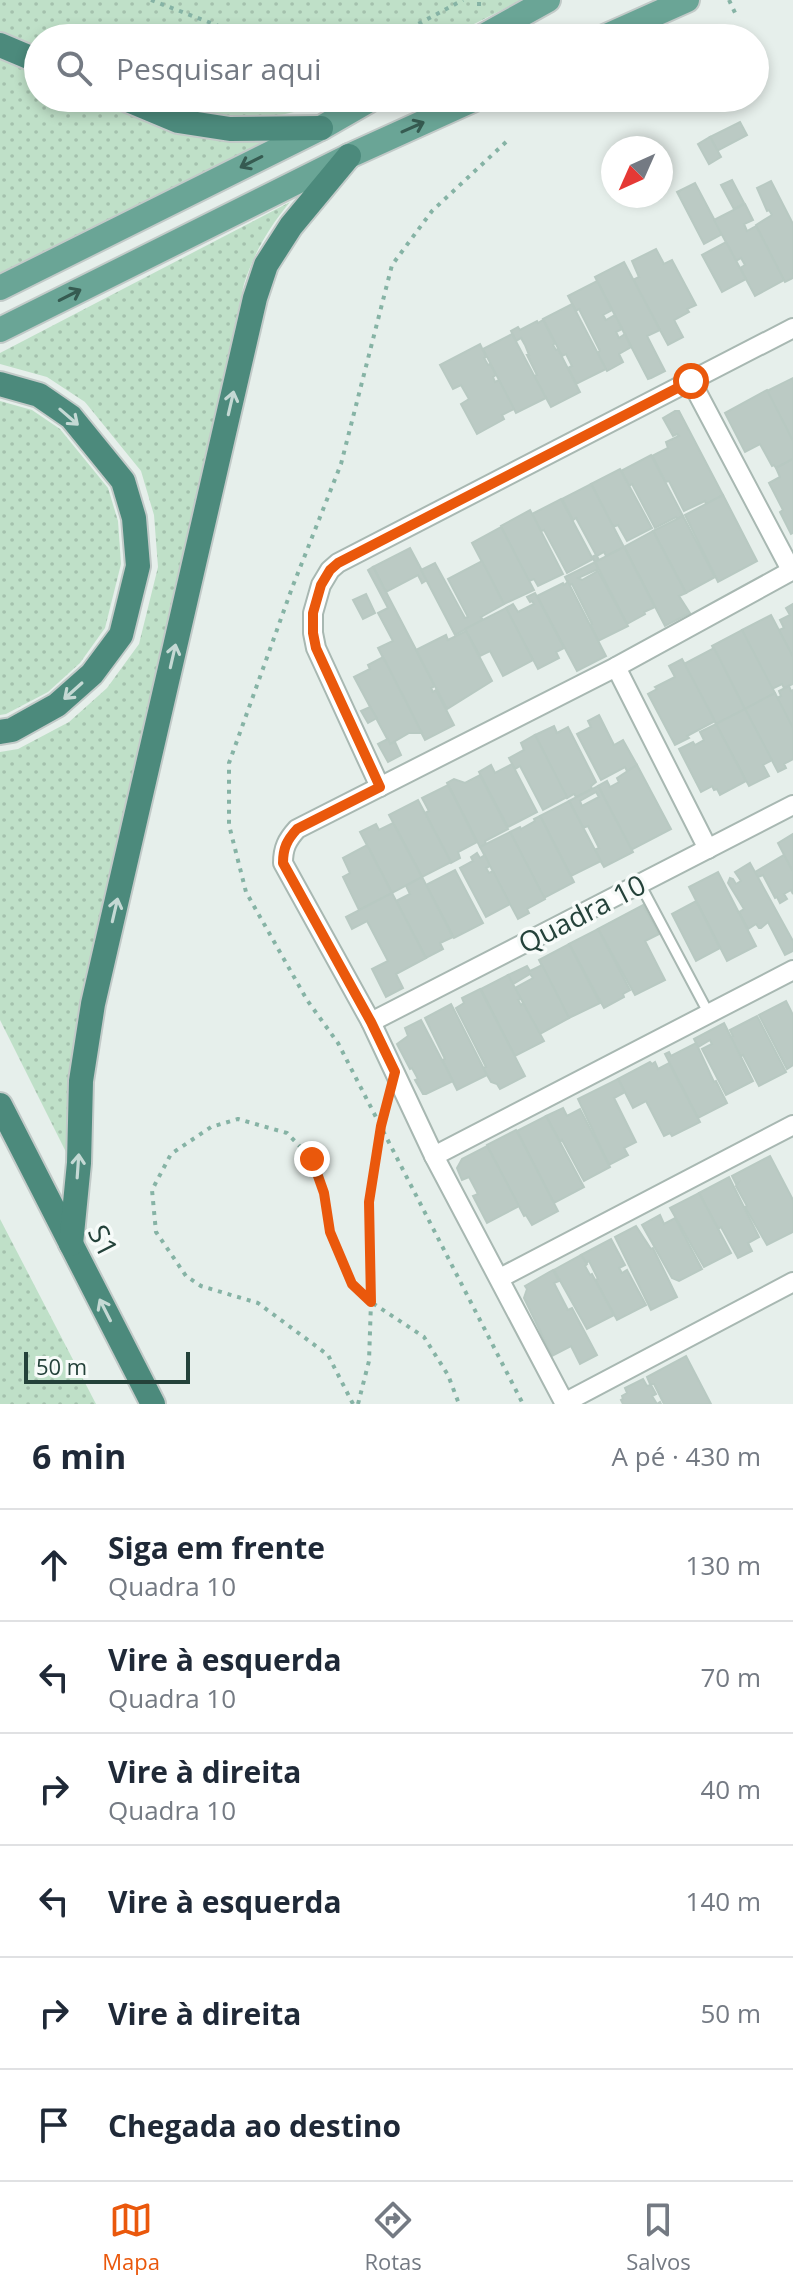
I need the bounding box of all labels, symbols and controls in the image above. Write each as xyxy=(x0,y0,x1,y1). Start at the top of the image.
search box xyxy=(24,24,769,112)
icon: search xyxy=(52,46,96,90)
text: Pesquisar aqui xyxy=(116,48,322,89)
one-way arrow xyxy=(401,119,425,134)
north arrow xyxy=(601,136,673,208)
one-way arrow xyxy=(240,155,264,171)
one-way arrow xyxy=(57,287,81,302)
route start xyxy=(673,363,709,399)
one-way arrow xyxy=(225,391,240,416)
one-way arrow xyxy=(58,407,79,426)
one-way arrow xyxy=(166,644,181,670)
one-way arrow xyxy=(64,682,84,700)
street label: Quadra 10 xyxy=(511,865,652,961)
one-way arrow xyxy=(108,897,123,923)
route end xyxy=(294,1141,330,1177)
one-way arrow xyxy=(71,1153,86,1180)
street label: S1 xyxy=(80,1218,128,1263)
one-way arrow xyxy=(96,1298,112,1322)
scale bar xyxy=(24,1348,190,1384)
text: 50 m xyxy=(36,1351,87,1381)
text: 6 min xyxy=(32,1433,126,1479)
text: A pé · 430 m xyxy=(612,1438,761,1474)
text: Siga em frente xyxy=(108,1527,325,1568)
icon: ahead xyxy=(32,1543,76,1587)
text: 130 m xyxy=(686,1547,761,1583)
text: Quadra 10 xyxy=(108,1568,236,1604)
text: Vire à esquerda xyxy=(108,1639,342,1680)
icon: left xyxy=(32,1655,76,1699)
text: 70 m xyxy=(700,1659,761,1695)
text: Quadra 10 xyxy=(108,1680,236,1716)
text: Vire à direita xyxy=(108,1751,302,1792)
icon: right xyxy=(32,1767,76,1811)
text: 40 m xyxy=(700,1771,761,1807)
text: Quadra 10 xyxy=(108,1792,236,1828)
icon: left xyxy=(32,1879,76,1923)
text: Vire à esquerda xyxy=(108,1881,342,1922)
text: 140 m xyxy=(686,1883,761,1919)
icon: right xyxy=(32,1991,76,2035)
text: Vire à direita xyxy=(108,1993,302,2034)
text: 50 m xyxy=(700,1995,761,2031)
icon: arrive xyxy=(32,2103,76,2147)
text: Chegada ao destino xyxy=(108,2105,401,2146)
tab: Mapa xyxy=(102,2198,160,2276)
tab: Rotas xyxy=(364,2198,422,2276)
tab: Salvos xyxy=(626,2198,691,2276)

